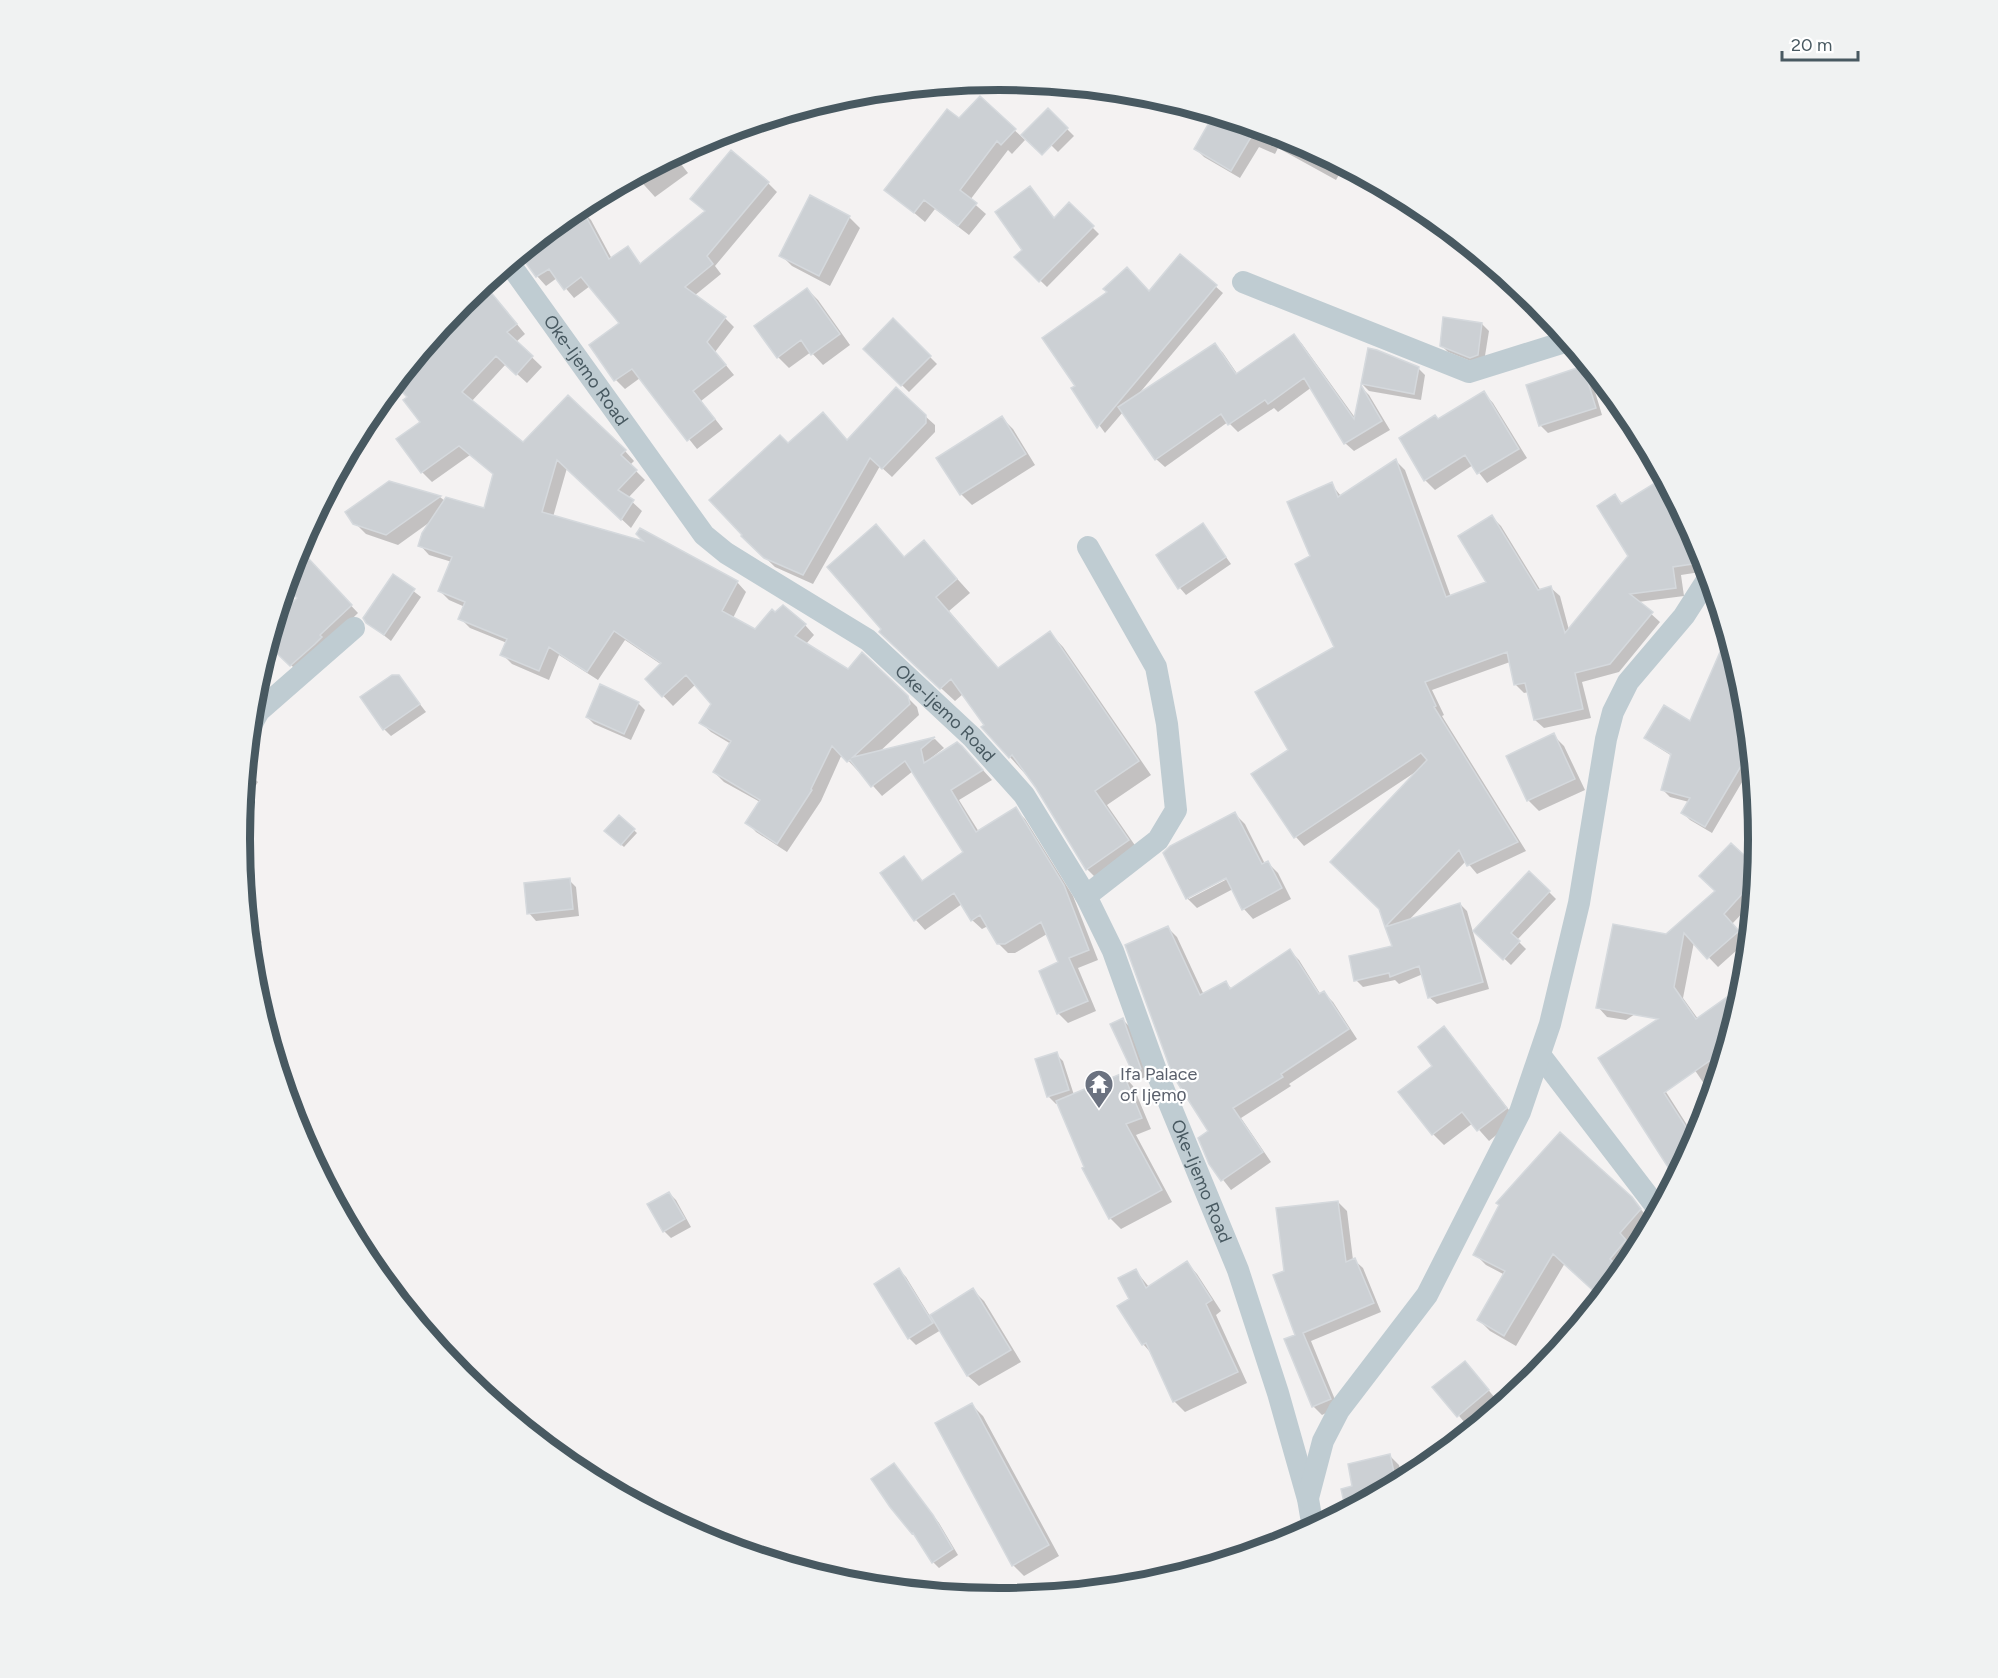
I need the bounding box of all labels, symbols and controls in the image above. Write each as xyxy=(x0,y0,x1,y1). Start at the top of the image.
scale bar xyxy=(1782,24,1858,62)
text: 20 m xyxy=(1791,34,1832,56)
street label: Oke-Ijemo Road xyxy=(539,311,633,430)
street label: Oke-Ijemo Road xyxy=(890,660,1000,766)
place label: Ifa Palace of Ijẹmọ xyxy=(1120,1063,1197,1106)
temple icon: Ifa Palace of Ijẹmọ xyxy=(1083,1068,1115,1110)
street label: Oke-Ijemo Road xyxy=(1166,1116,1236,1246)

